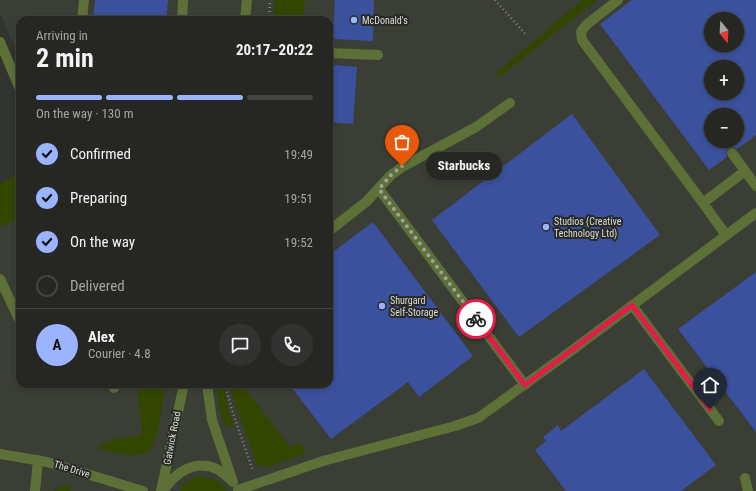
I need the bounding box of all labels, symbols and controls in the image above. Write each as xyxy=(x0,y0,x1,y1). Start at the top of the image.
north arrow xyxy=(704,12,744,52)
map controls xyxy=(704,12,744,148)
marker: McDonald's xyxy=(349,15,359,25)
place label: McDonald's xyxy=(362,15,408,26)
text: Arriving in xyxy=(36,28,88,43)
text: 20:17–20:22 xyxy=(236,41,313,59)
text: 2 min xyxy=(36,43,94,73)
button: + xyxy=(704,60,744,100)
text: On the way · 130 m xyxy=(36,106,133,121)
button: − xyxy=(704,108,744,148)
pin xyxy=(385,125,419,166)
icon: bag xyxy=(391,131,413,153)
icon: check xyxy=(36,143,58,165)
text: Confirmed xyxy=(70,145,131,163)
text: 19:49 xyxy=(284,147,313,162)
callout: Starbucks xyxy=(426,152,502,180)
text: Starbucks xyxy=(438,158,490,173)
icon: check xyxy=(36,187,58,209)
text: Preparing xyxy=(70,189,127,207)
text: 19:51 xyxy=(284,191,313,206)
place label: Studios (Creative Technology Ltd) xyxy=(554,216,622,240)
marker: Studios (Creative Technology Ltd) xyxy=(541,222,551,232)
icon: check xyxy=(36,231,58,253)
text: On the way xyxy=(70,233,135,251)
text: 19:52 xyxy=(284,235,313,250)
text: Delivered xyxy=(70,277,125,295)
place label: Shurgard Self-Storage xyxy=(390,295,438,318)
courier xyxy=(456,299,496,339)
marker: Shurgard Self-Storage xyxy=(377,301,387,311)
icon: bike xyxy=(465,308,487,330)
button: chat xyxy=(219,324,261,366)
button: phone xyxy=(271,324,313,366)
text: Alex xyxy=(88,328,115,346)
text: A xyxy=(53,336,61,354)
text: Courier · 4.8 xyxy=(88,346,151,361)
pin xyxy=(693,368,727,409)
icon: home xyxy=(699,374,721,396)
street label: Gatwick Road xyxy=(161,410,183,466)
street label: The Drive xyxy=(53,458,92,480)

